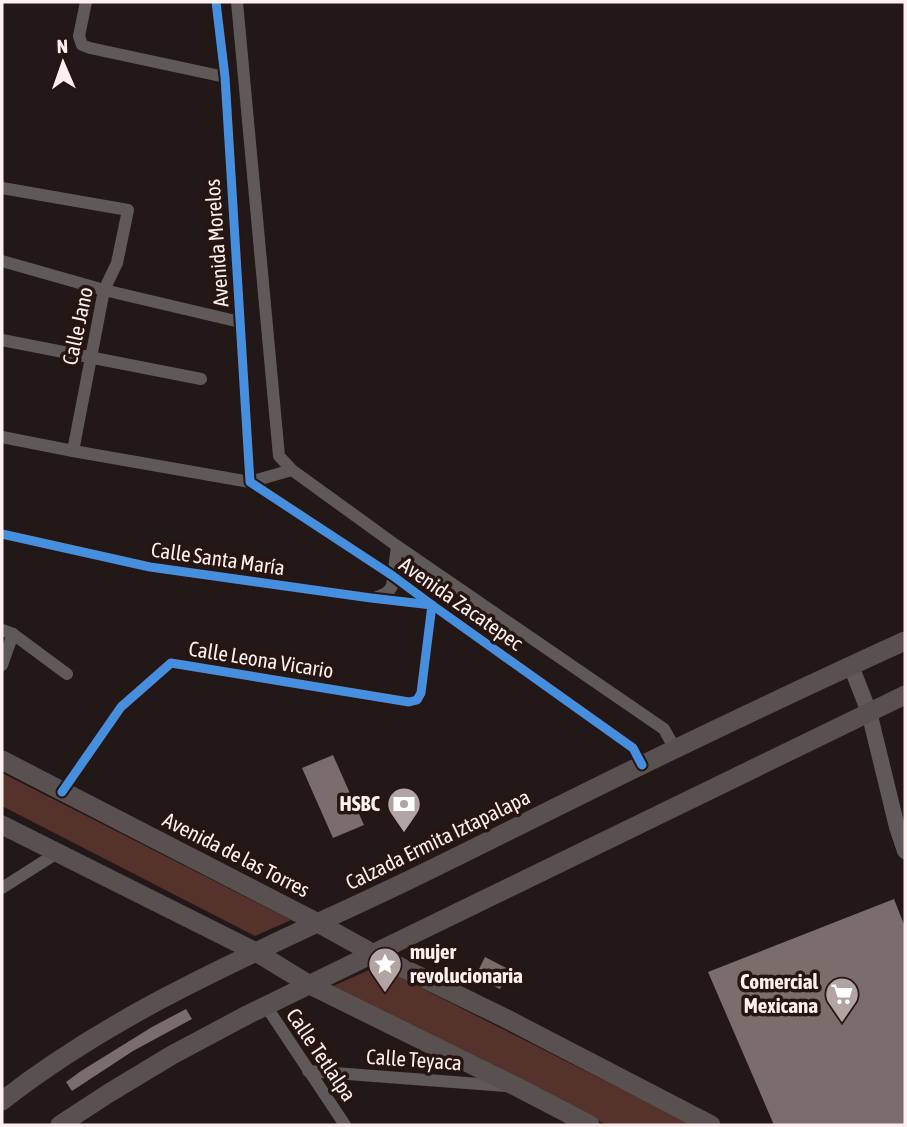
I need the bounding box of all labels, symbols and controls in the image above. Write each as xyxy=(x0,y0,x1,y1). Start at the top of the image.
north arrow xyxy=(28,28,98,98)
text: N xyxy=(56,35,68,57)
street label: Avenida Morelos xyxy=(200,178,232,308)
street label: Calle Jano xyxy=(57,285,97,367)
street label: Calle Santa María xyxy=(150,537,286,579)
street label: Avenida Zacatepec xyxy=(395,552,528,655)
street label: Calle Leona Vicario xyxy=(187,636,335,682)
street label: Calzada Ermita Iztapalapa xyxy=(342,784,534,894)
bank icon: HSBC xyxy=(385,785,423,834)
place label: HSBC xyxy=(340,791,381,815)
street label: Avenida de las Torres xyxy=(159,807,314,901)
place label: mujer revolucionaria xyxy=(410,939,523,987)
place icon: mujer revolucionaria xyxy=(366,945,404,994)
place label: Comercial Mexicana xyxy=(740,969,818,1017)
supermarket icon: Comercial Mexicana xyxy=(823,975,861,1024)
street label: Calle Tetlalpa xyxy=(282,1004,362,1105)
street label: Calle Teyaca xyxy=(366,1044,463,1074)

